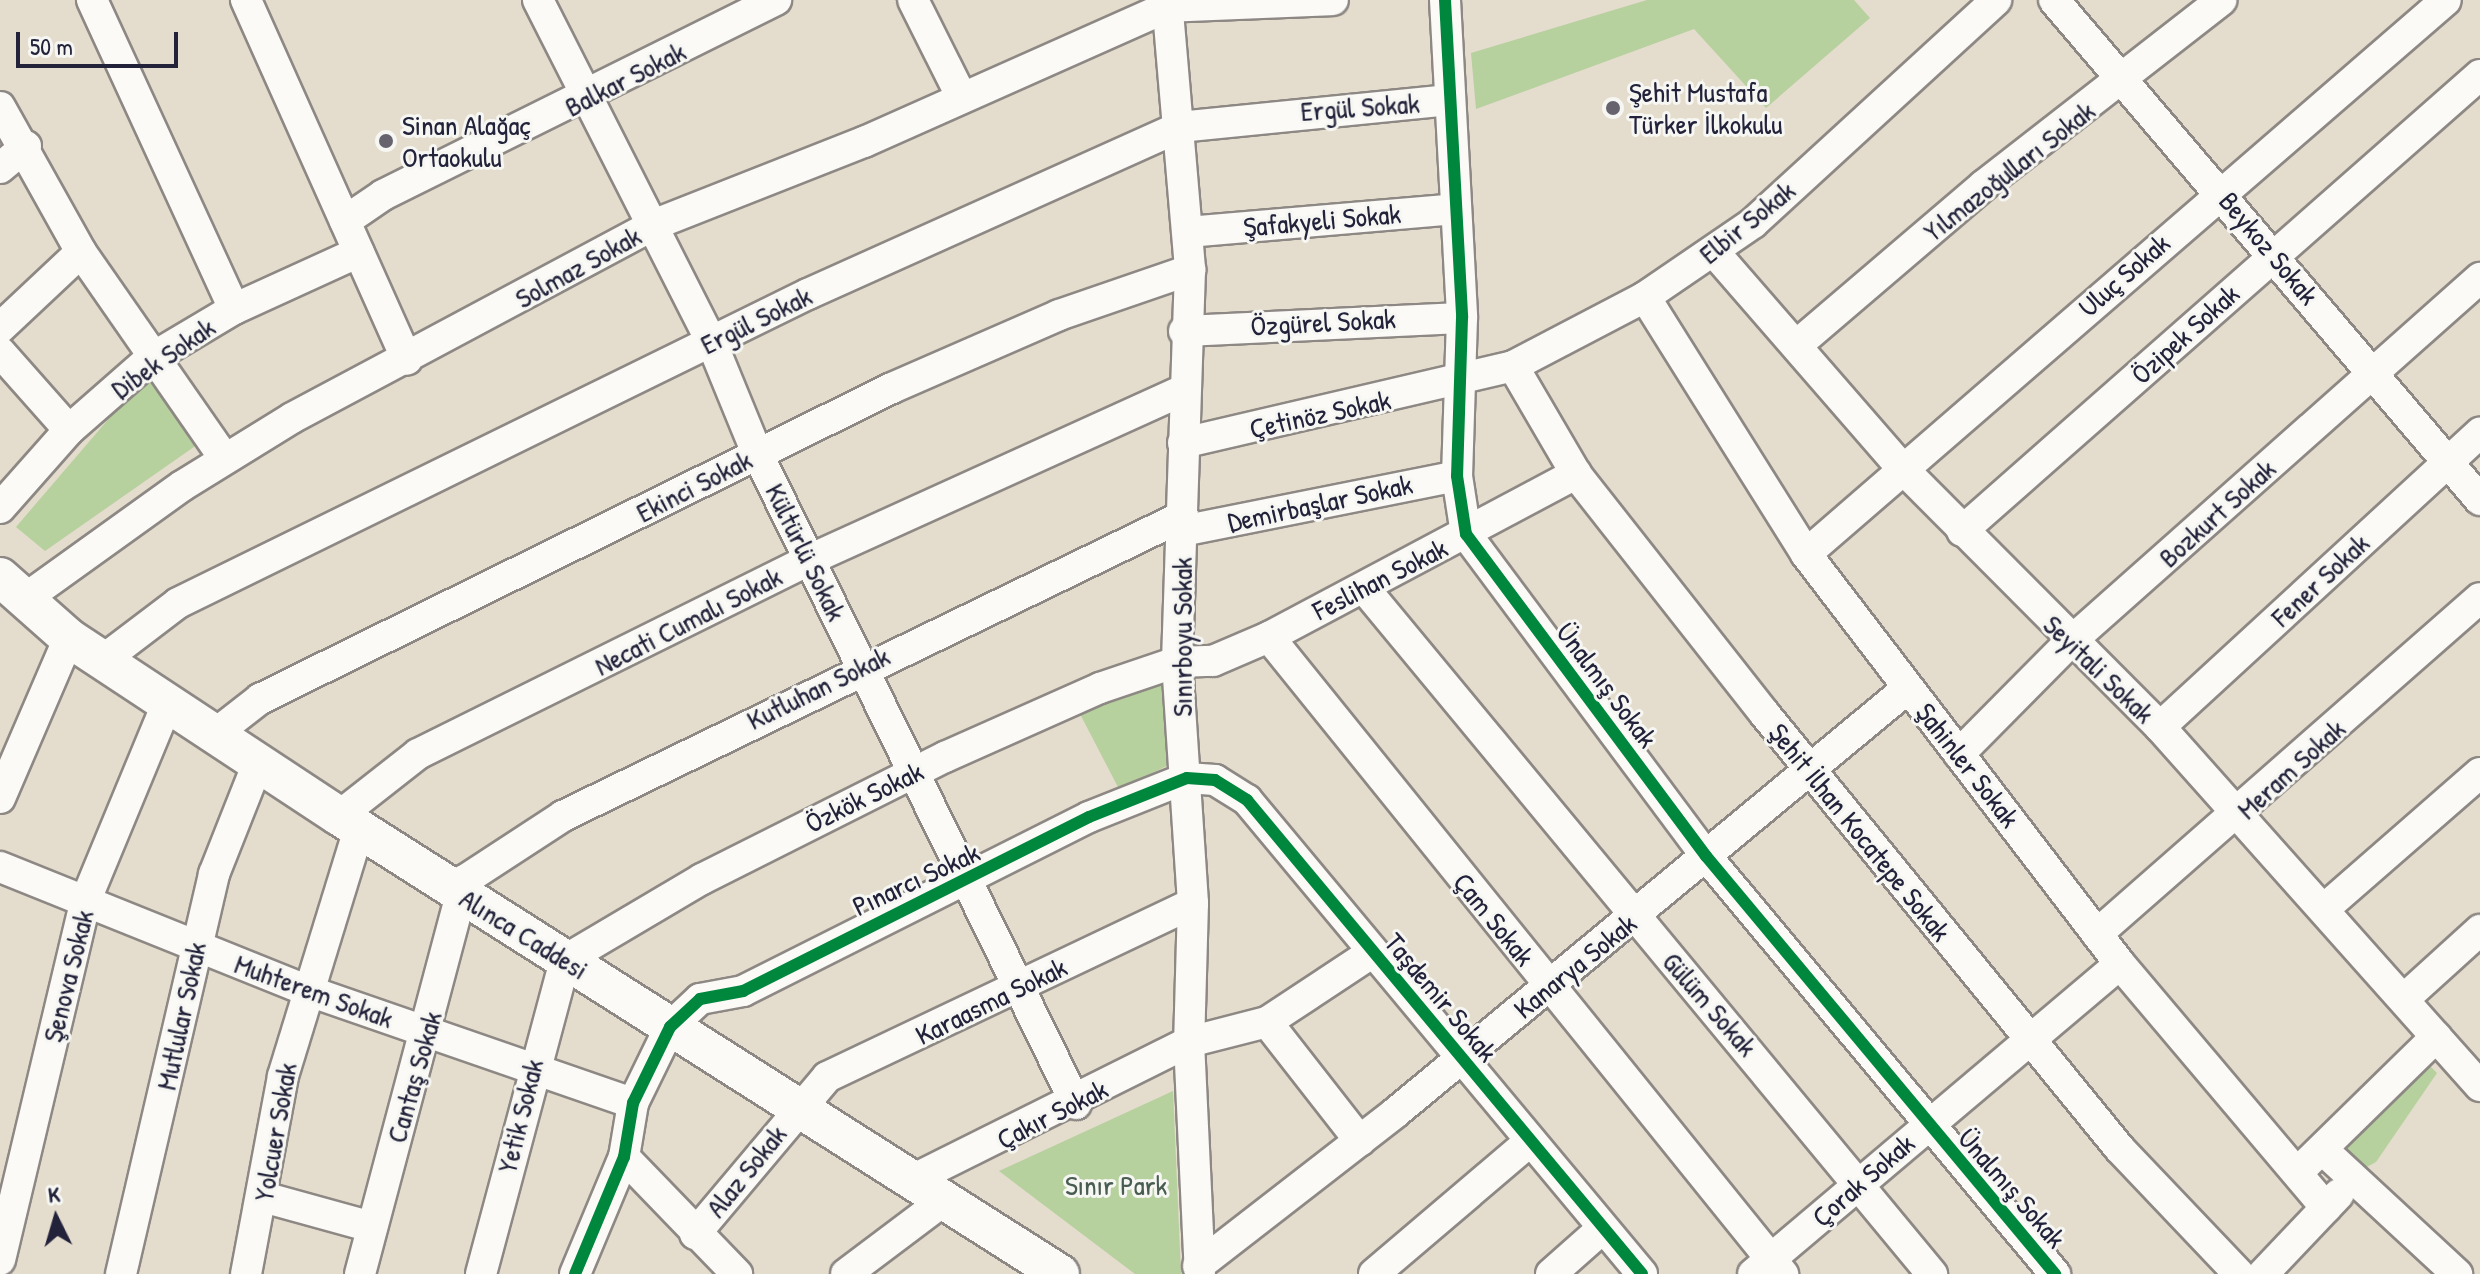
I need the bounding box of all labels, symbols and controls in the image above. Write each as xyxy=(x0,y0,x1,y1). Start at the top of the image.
scale bar xyxy=(20,16,182,66)
text: 50 m xyxy=(30,30,73,62)
street label: Balkar Sokak xyxy=(559,34,691,124)
place label: Şehit Mustafa Türker İlkokulu xyxy=(1629,75,1782,141)
street label: Ergül Sokak xyxy=(1299,86,1421,128)
street label: Yılmazoğulları Sokak xyxy=(1917,94,2101,248)
marker: Şehit Mustafa Türker İlkokulu xyxy=(1604,99,1622,117)
place label: Sinan Alağaç Ortaokulu xyxy=(402,108,530,174)
marker: Sinan Alağaç Ortaokulu xyxy=(377,132,395,150)
street label: Elbir Sokak xyxy=(1692,173,1802,271)
street label: Beykoz Sokak xyxy=(2212,185,2326,311)
street label: Şafakyeli Sokak xyxy=(1242,196,1402,244)
street label: Solmaz Sokak xyxy=(509,219,647,315)
street label: Uluç Sokak xyxy=(2072,226,2176,324)
street label: Özipek Sokak xyxy=(2124,277,2246,391)
street label: Ergül Sokak xyxy=(695,279,817,361)
street label: Özgürel Sokak xyxy=(1250,301,1396,343)
street label: Dibek Sokak xyxy=(105,310,221,406)
street label: Çetinöz Sokak xyxy=(1247,383,1393,445)
street label: Ekinci Sokak xyxy=(631,443,757,529)
street label: Bozkurt Sokak xyxy=(2152,452,2282,574)
street label: Demirbaşlar Sokak xyxy=(1225,467,1415,539)
street label: Kültürlü Sokak xyxy=(758,478,854,626)
street label: Fener Sokak xyxy=(2264,526,2376,634)
street label: Feslihan Sokak xyxy=(1307,531,1453,627)
street label: Sınırboyu Sokak xyxy=(1165,557,1199,717)
street label: Necati Cumalı Sokak xyxy=(589,559,787,683)
street label: Seyitali Sokak xyxy=(2037,608,2161,730)
street label: Ünalmış Sokak xyxy=(1549,616,1665,754)
street label: Kutluhan Sokak xyxy=(741,639,895,737)
street label: Şahinler Sokak xyxy=(1909,696,2027,834)
street label: Meram Sokak xyxy=(2230,712,2352,826)
street label: Şehit İlhan Kocatepe Sokak xyxy=(1762,716,1958,948)
street label: Özkök Sokak xyxy=(800,754,928,840)
street label: Pınarcı Sokak xyxy=(847,835,985,923)
street label: Çam Sokak xyxy=(1446,866,1542,972)
street label: Alınca Caddesi xyxy=(454,881,594,987)
street label: Şenova Sokak xyxy=(35,906,101,1046)
street label: Kanarya Sokak xyxy=(1507,906,1643,1026)
street label: Taşdemir Sokak xyxy=(1377,926,1505,1068)
street label: Mutlular Sokak xyxy=(149,939,213,1093)
street label: Gülüm Sokak xyxy=(1656,945,1764,1063)
street label: Muhterem Sokak xyxy=(230,947,398,1035)
street label: Karaasma Sokak xyxy=(910,950,1072,1052)
street label: Cantaş Sokak xyxy=(379,1007,449,1147)
street label: Yetik Sokak xyxy=(490,1056,550,1176)
street label: Yolcuer Sokak xyxy=(246,1060,304,1204)
street label: Çakır Sokak xyxy=(991,1072,1113,1156)
street label: Alaz Sokak xyxy=(699,1118,793,1224)
street label: Ünalmış Sokak xyxy=(1951,1121,2073,1255)
street label: Çorak Sokak xyxy=(1805,1126,1921,1234)
park label: Sınır Park xyxy=(1065,1168,1167,1202)
north arrow xyxy=(16,1178,96,1258)
text: K xyxy=(47,1179,61,1210)

